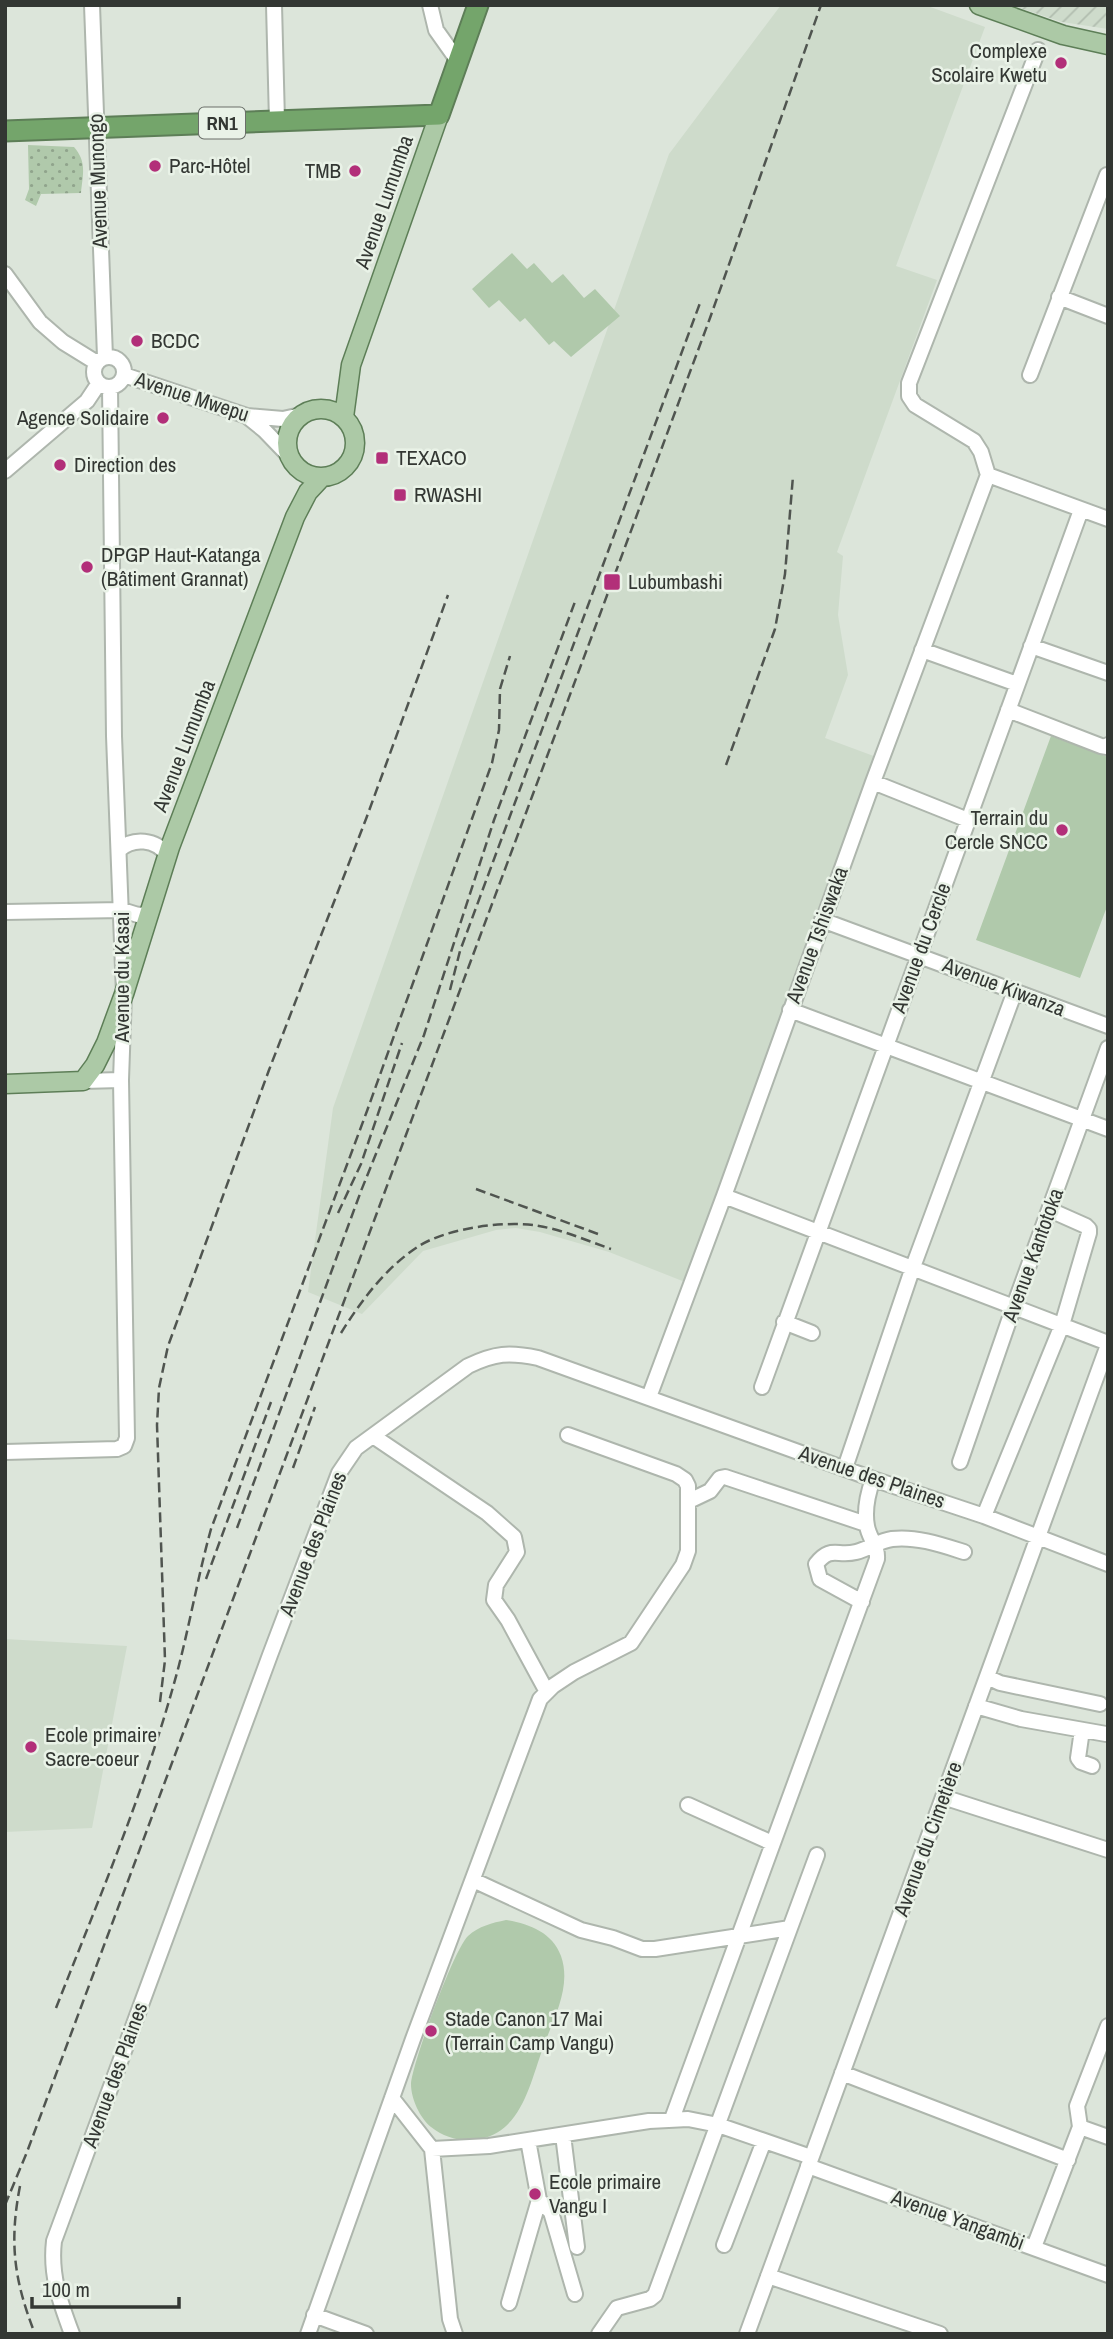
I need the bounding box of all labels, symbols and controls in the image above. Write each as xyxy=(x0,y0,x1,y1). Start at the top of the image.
place label: Complexe Scolaire Kwetu xyxy=(931,36,1047,89)
marker: Complexe Scolaire Kwetu xyxy=(1053,55,1069,71)
road number: RN1 xyxy=(199,108,245,139)
street label: Avenue Munongo xyxy=(81,113,114,250)
street label: Avenue Lumumba xyxy=(347,131,420,273)
place label: Parc-Hôtel xyxy=(169,151,250,180)
place label: TMB xyxy=(305,156,341,185)
marker: Parc-Hôtel xyxy=(147,158,163,174)
marker: TMB xyxy=(347,163,363,179)
place label: BCDC xyxy=(151,326,200,355)
marker: BCDC xyxy=(129,333,145,349)
street label: Avenue Mwepu xyxy=(130,364,253,429)
place label: Agence Solidaire xyxy=(16,403,149,432)
marker: Agence Solidaire xyxy=(155,410,171,426)
place label: TEXACO xyxy=(396,443,467,472)
place label: Direction des xyxy=(74,450,176,479)
marker: TEXACO xyxy=(374,450,390,466)
marker: Direction des xyxy=(52,457,68,473)
place label: RWASHI xyxy=(414,480,482,509)
marker: RWASHI xyxy=(392,487,408,503)
place label: DPGP Haut-Katanga (Bâtiment Grannat) xyxy=(101,540,261,593)
marker: DPGP Haut-Katanga (Bâtiment Grannat) xyxy=(79,559,95,575)
place label: Lubumbashi xyxy=(628,567,723,596)
marker: Lubumbashi xyxy=(602,572,622,592)
street label: Avenue Lumumba xyxy=(145,675,222,817)
place label: Terrain du Cercle SNCC xyxy=(945,803,1048,856)
marker: Terrain du Cercle SNCC xyxy=(1054,822,1070,838)
street label: Avenue Tshiswaka xyxy=(778,862,855,1008)
street label: Avenue du Cercle xyxy=(883,879,958,1018)
street label: Avenue du Kasai xyxy=(107,912,136,1043)
street label: Avenue Kiwanza xyxy=(938,950,1070,1023)
street label: Avenue Kantotoka xyxy=(995,1183,1070,1327)
street label: Avenue des Plaines xyxy=(794,1438,949,1515)
street label: Avenue des Plaines xyxy=(271,1467,353,1621)
place label: Ecole primaire Sacre-coeur xyxy=(45,1720,157,1773)
marker: Ecole primaire Sacre-coeur xyxy=(23,1739,39,1755)
street label: Avenue du Cimetière xyxy=(886,1758,969,1921)
street label: Avenue des Plaines xyxy=(74,1998,154,2153)
place label: Stade Canon 17 Mai (Terrain Camp Vangu) xyxy=(445,2004,614,2057)
marker: Stade Canon 17 Mai (Terrain Camp Vangu) xyxy=(423,2023,439,2039)
place label: Ecole primaire Vangu I xyxy=(549,2167,661,2220)
street label: Avenue Yangambi xyxy=(887,2182,1029,2257)
marker: Ecole primaire Vangu I xyxy=(527,2186,543,2202)
scale bar xyxy=(32,2266,178,2310)
text: 100 m xyxy=(42,2275,90,2304)

